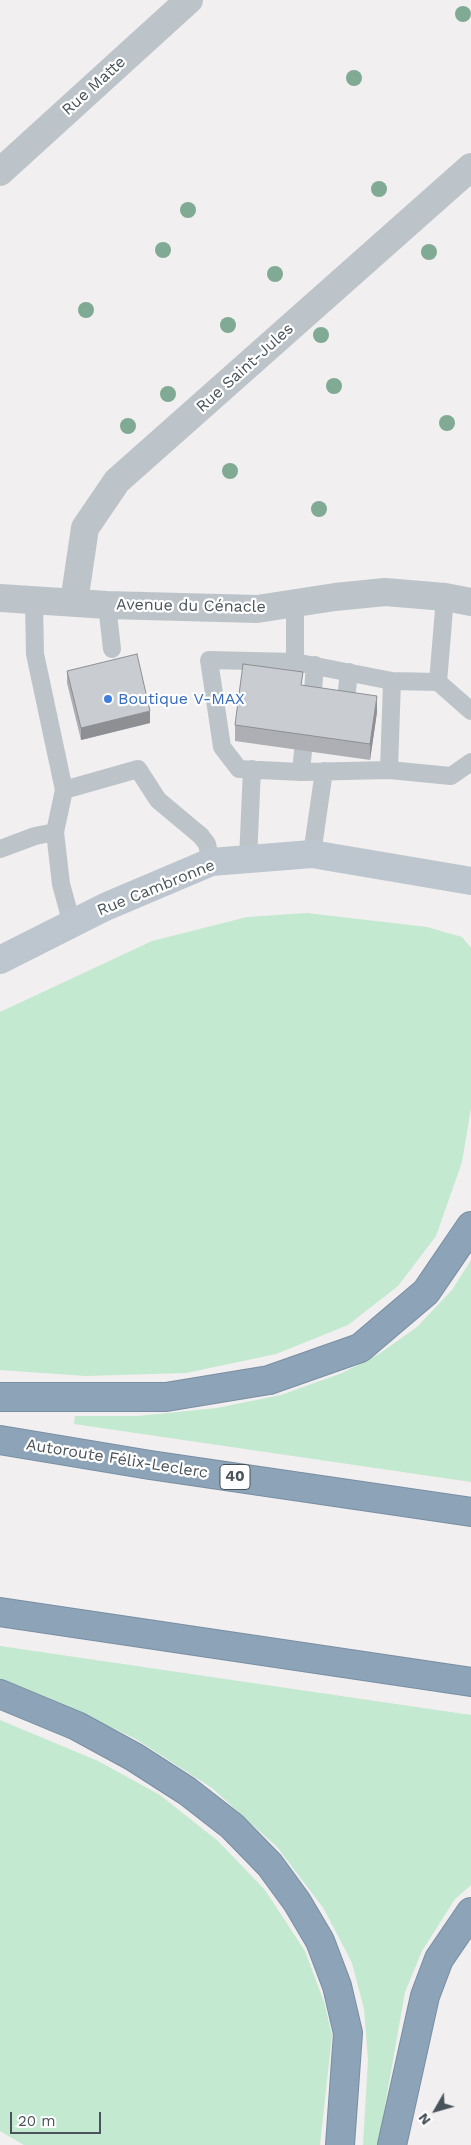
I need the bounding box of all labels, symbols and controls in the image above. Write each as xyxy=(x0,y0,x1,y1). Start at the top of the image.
street label: Rue Matte xyxy=(58,52,130,120)
street label: Rue Saint-Jules xyxy=(192,319,298,417)
street label: Avenue du Cénacle xyxy=(116,595,266,617)
place label: Boutique V-MAX xyxy=(118,689,245,709)
marker: Boutique V-MAX xyxy=(102,693,114,705)
street label: Rue Cambronne xyxy=(94,856,218,920)
street label: Autoroute Félix-Leclerc xyxy=(25,1435,209,1483)
road number: 40 xyxy=(220,1464,250,1490)
north arrow xyxy=(411,2085,461,2135)
scale bar xyxy=(12,2102,104,2134)
text: N xyxy=(415,2110,434,2128)
text: 20 m xyxy=(18,2112,56,2130)

